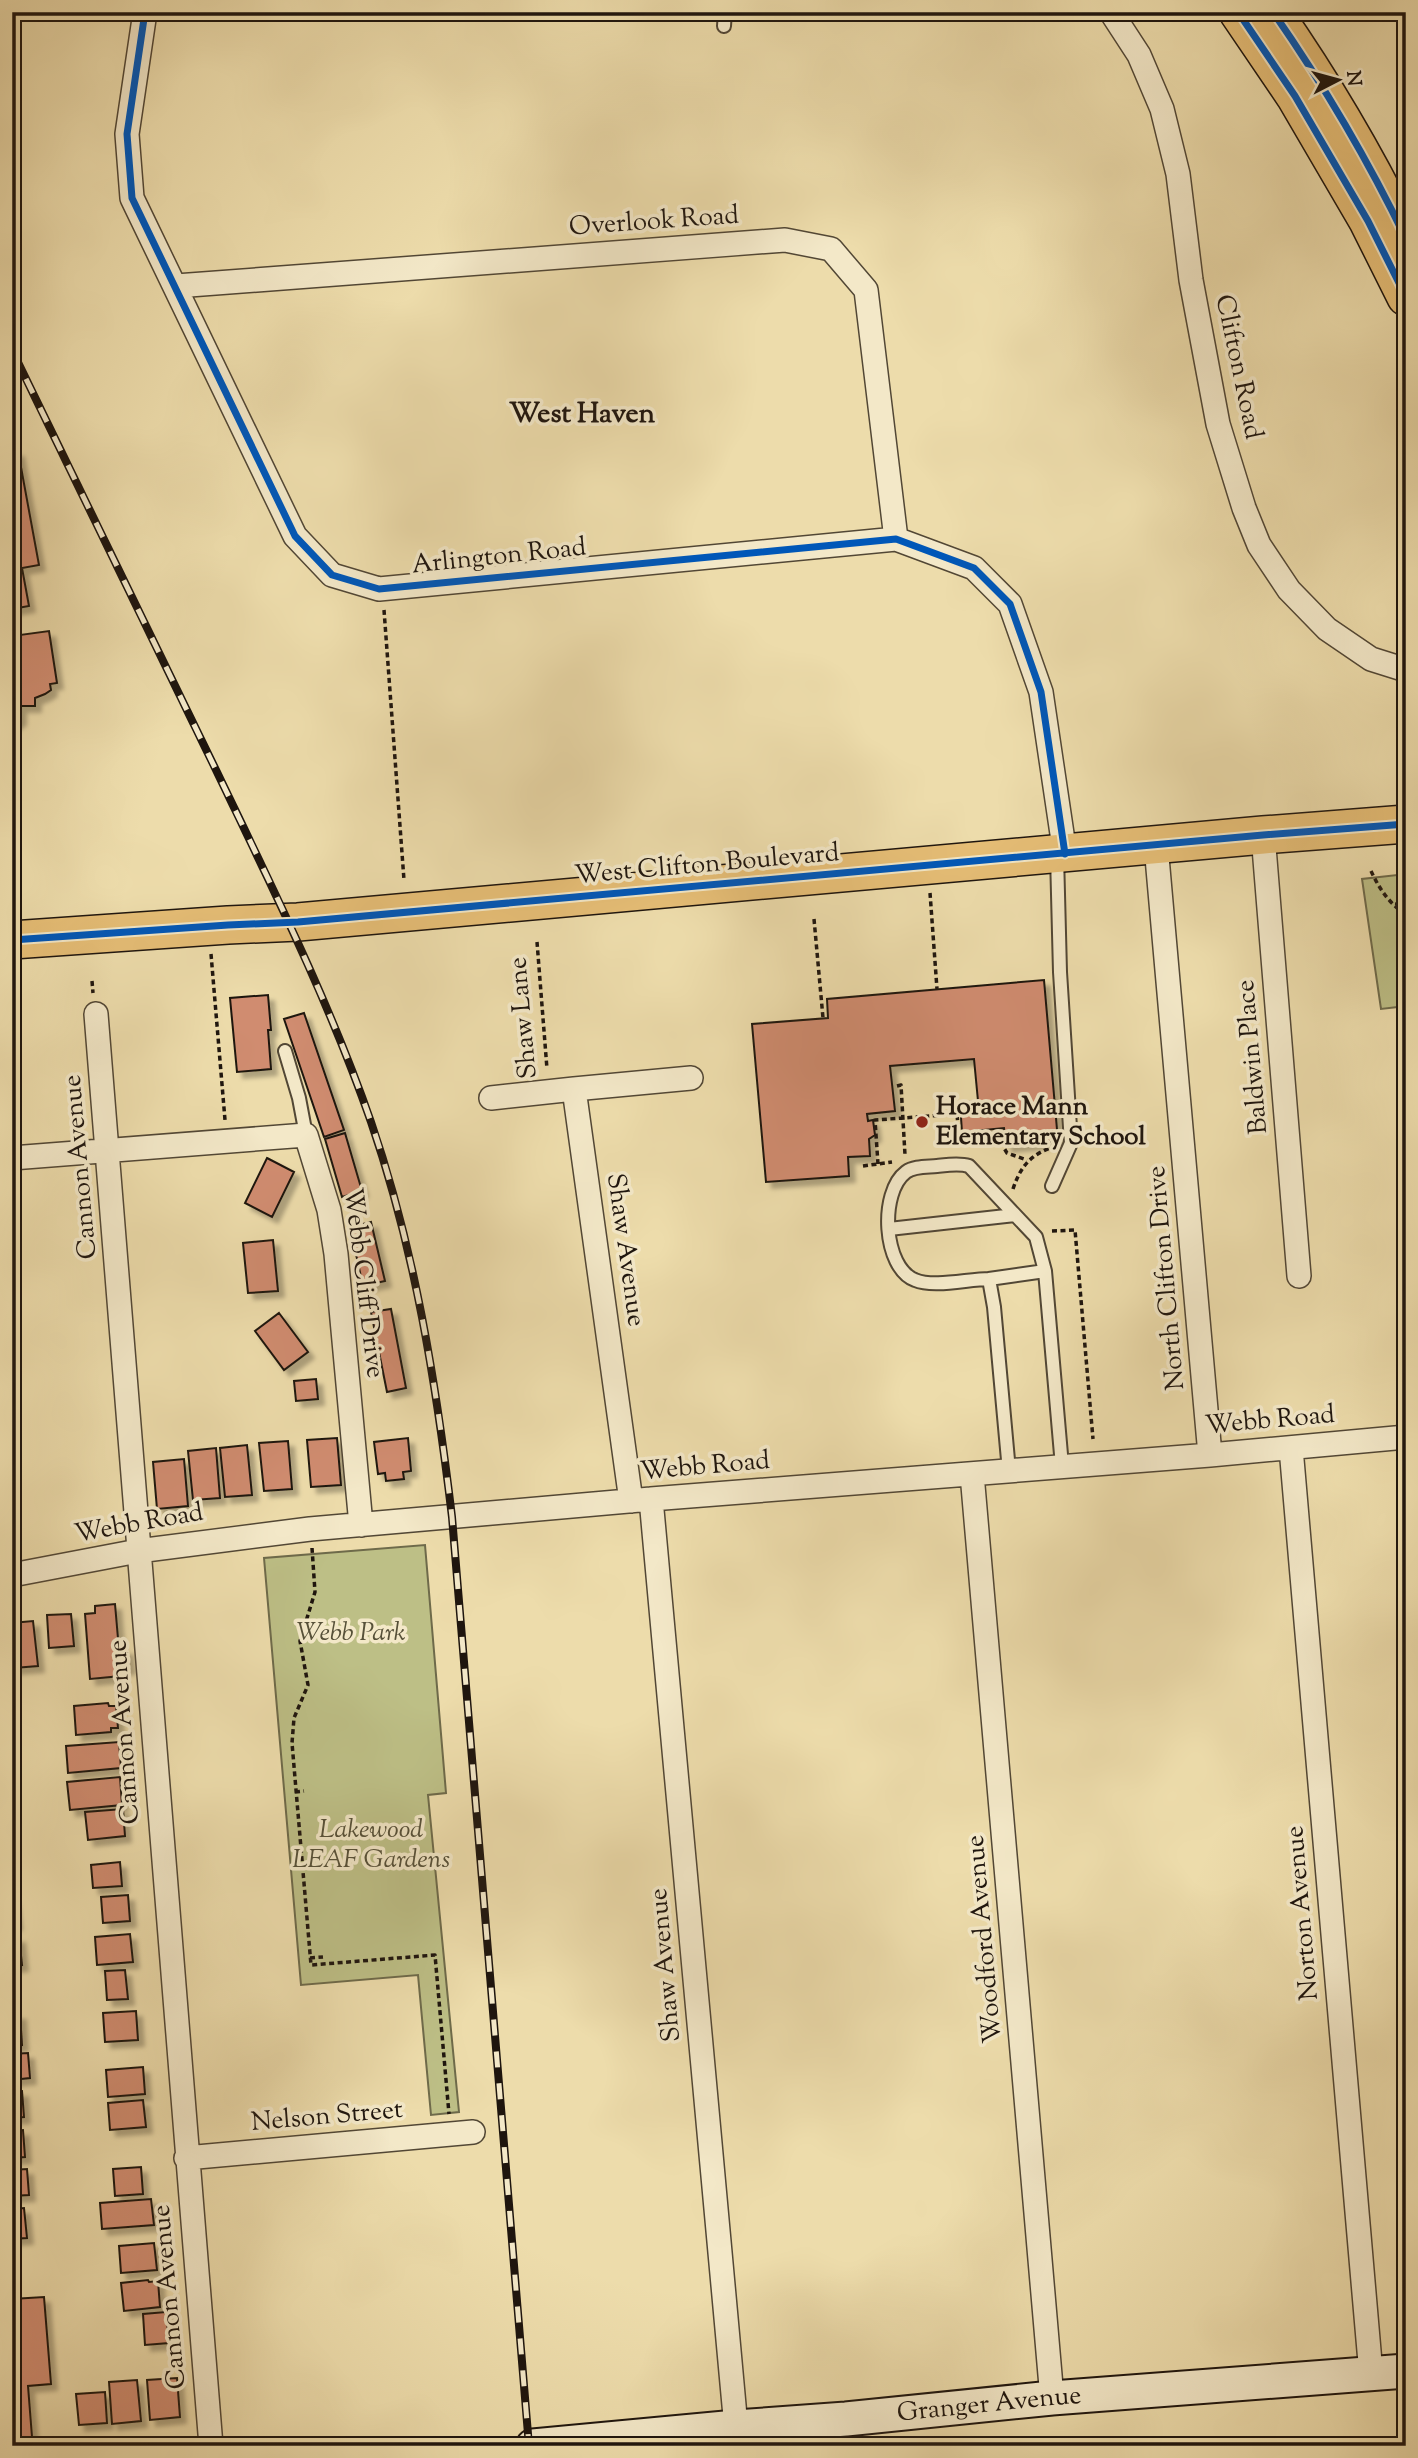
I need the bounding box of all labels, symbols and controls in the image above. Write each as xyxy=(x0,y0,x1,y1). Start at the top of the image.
north arrow xyxy=(1302,46,1372,116)
text: N xyxy=(1338,70,1367,87)
street label: Overlook Road xyxy=(568,198,740,246)
street label: Clifton Road xyxy=(1205,291,1271,443)
district label: West Haven xyxy=(509,395,655,435)
street label: Arlington Road xyxy=(410,529,588,585)
street label: West Clifton Boulevard xyxy=(573,835,841,895)
street label: Shaw Lane xyxy=(500,955,548,1081)
street label: Baldwin Place xyxy=(1228,978,1278,1136)
street label: Cannon Avenue xyxy=(55,1073,107,1261)
place label: Horace Mann Elementary School xyxy=(936,1089,1146,1156)
marker: Horace Mann Elementary School xyxy=(914,1114,930,1130)
street label: North Clifton Drive xyxy=(1139,1164,1195,1392)
street label: Shaw Avenue xyxy=(596,1171,654,1329)
street label: Webb Cliff Drive xyxy=(333,1186,393,1380)
street label: Webb Road xyxy=(1203,1397,1337,1445)
street label: Webb Road xyxy=(638,1443,772,1491)
street label: Webb Road xyxy=(72,1494,207,1554)
park label: Webb Park xyxy=(296,1615,406,1652)
street label: Cannon Avenue xyxy=(100,1638,150,1826)
park label: Lakewood LEAF Gardens xyxy=(292,1812,450,1879)
street label: Norton Avenue xyxy=(1277,1824,1329,2002)
street label: Woodford Avenue xyxy=(957,1833,1013,2045)
street label: Shaw Avenue xyxy=(641,1887,691,2043)
street label: Nelson Street xyxy=(250,2092,404,2142)
street label: Cannon Avenue xyxy=(144,2203,196,2391)
street label: Granger Avenue xyxy=(895,2377,1083,2432)

